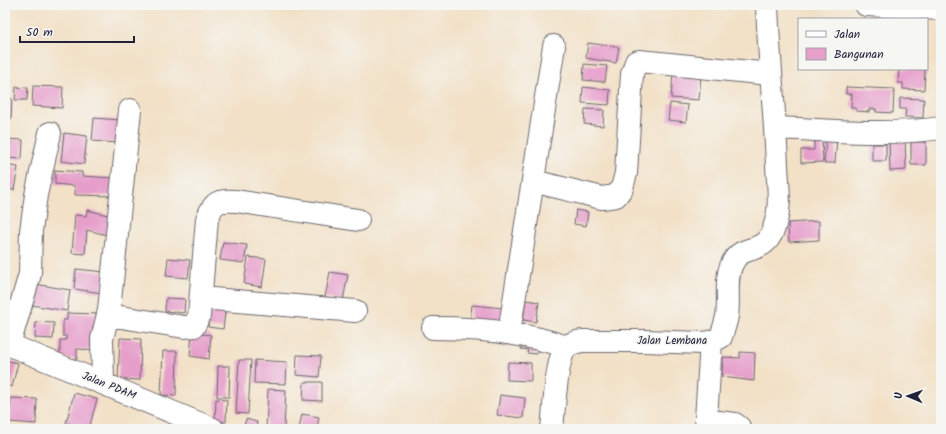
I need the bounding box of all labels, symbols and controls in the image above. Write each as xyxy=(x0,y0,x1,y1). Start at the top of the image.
scale bar xyxy=(20,18,134,44)
legend xyxy=(798,18,928,70)
text: 50 m xyxy=(26,23,53,42)
text: Jalan xyxy=(834,25,860,44)
text: Bangunan xyxy=(834,45,884,64)
street label: Jalan Lembana xyxy=(637,332,707,350)
street label: Jalan PDAM xyxy=(79,367,139,405)
north arrow xyxy=(888,376,928,416)
text: U xyxy=(890,392,908,399)

